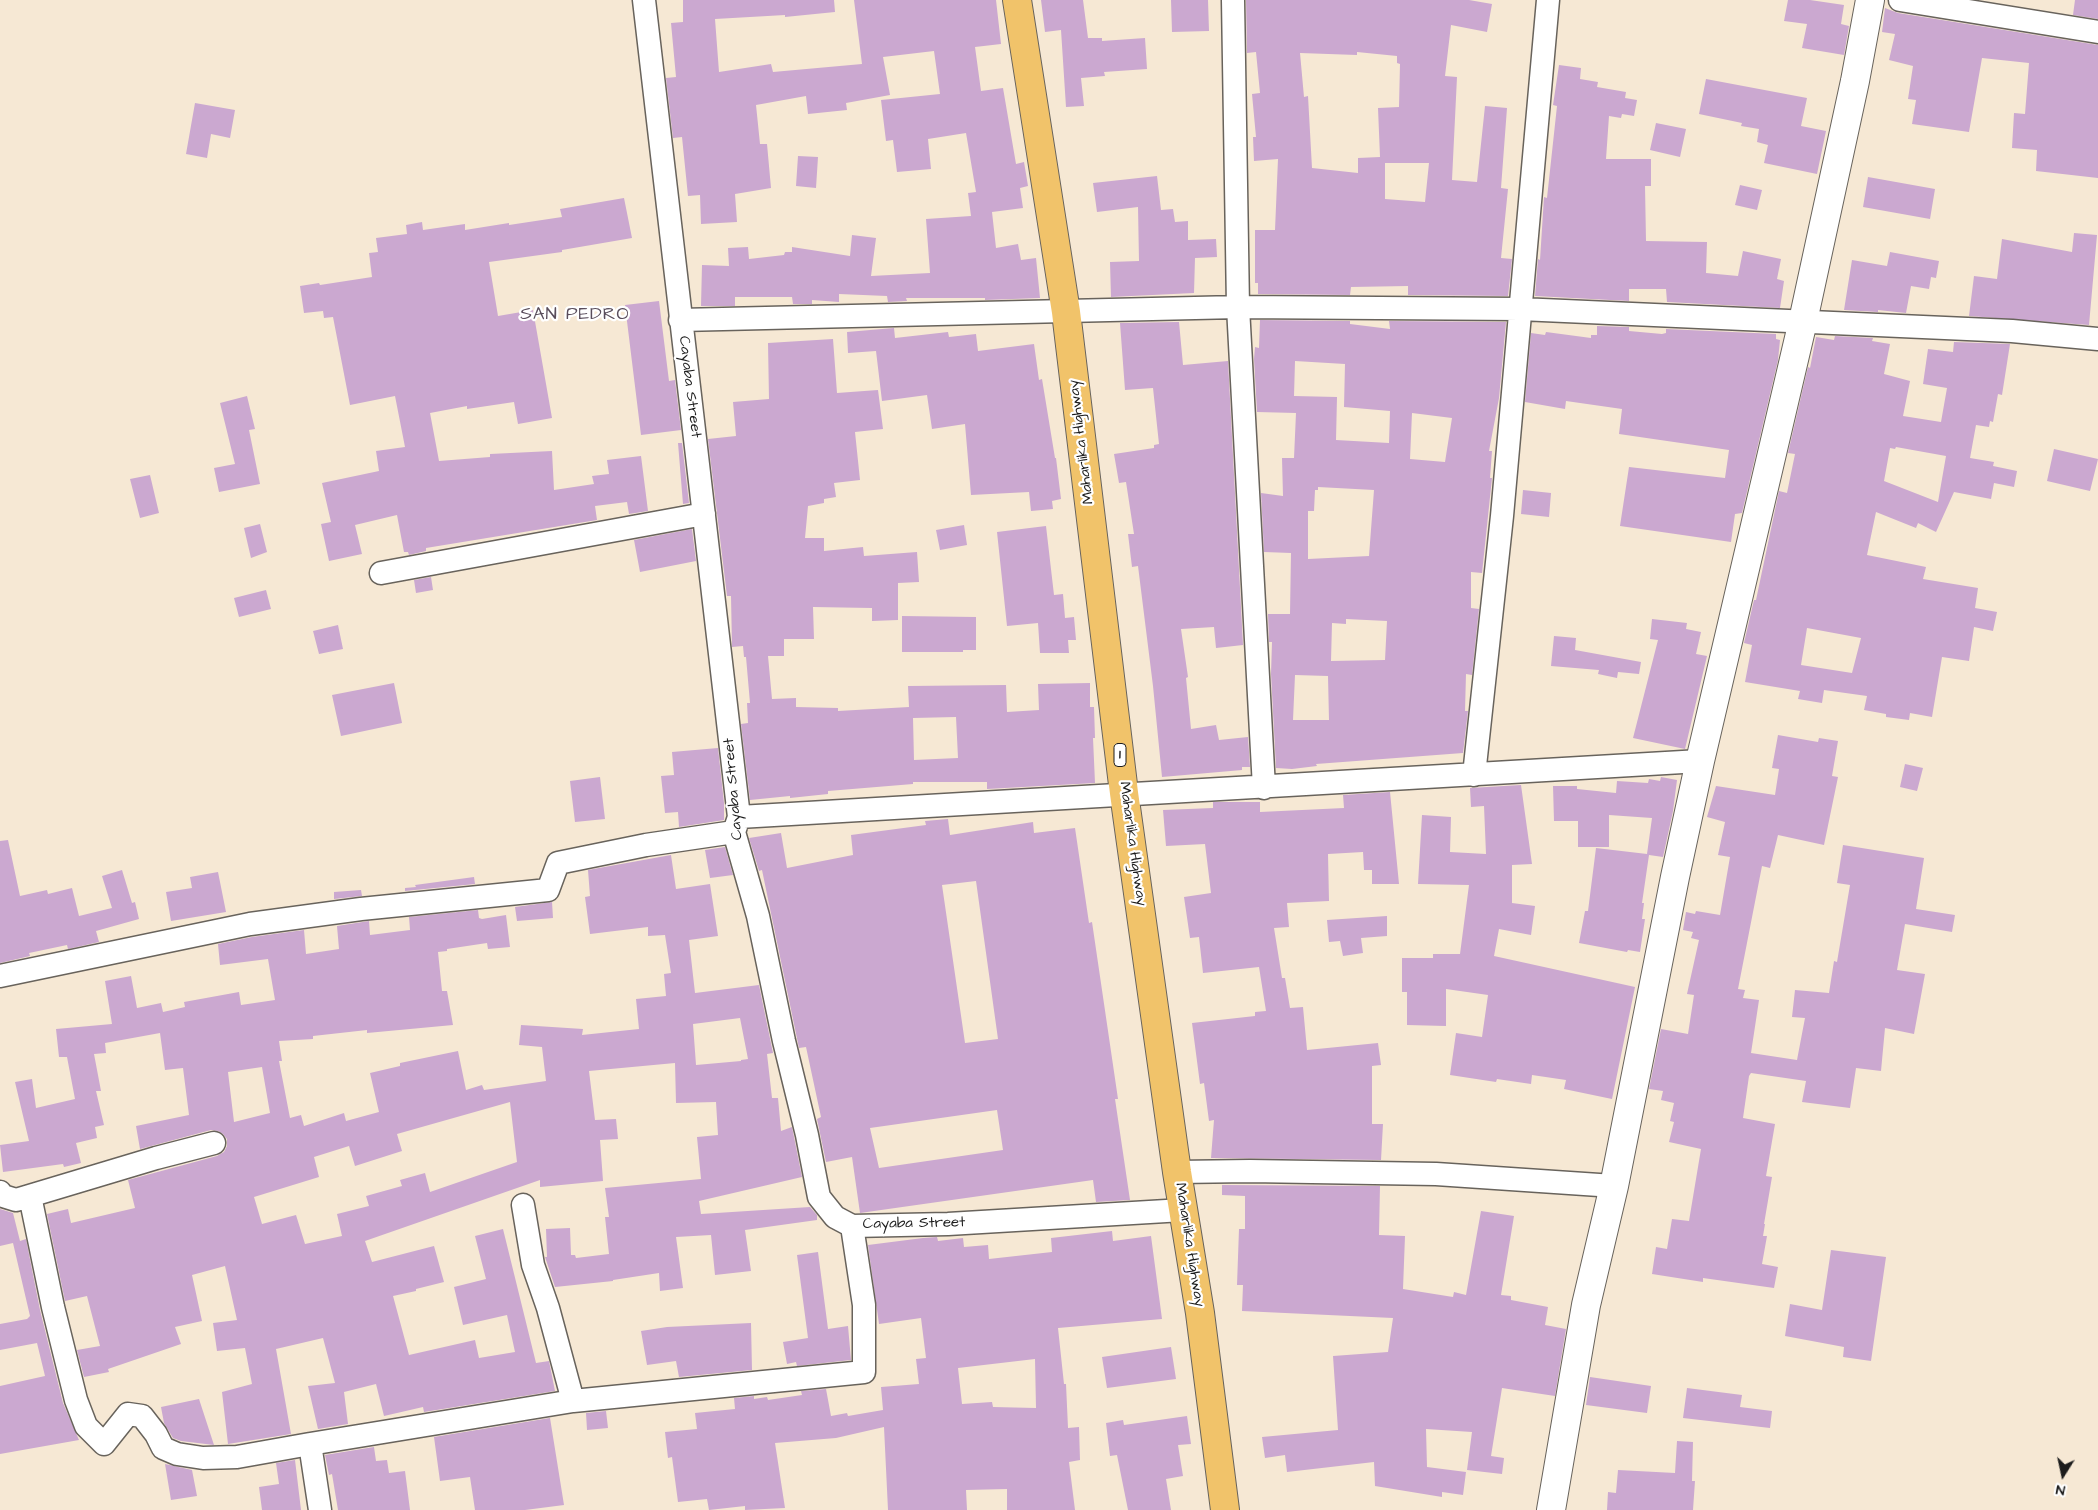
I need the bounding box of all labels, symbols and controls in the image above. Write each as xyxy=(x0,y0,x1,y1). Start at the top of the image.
district label: SAN PEDRO xyxy=(519,304,631,326)
street label: Cayaba Street xyxy=(674,335,704,439)
street label: Maharlika Highway xyxy=(1065,379,1099,505)
street label: Cayaba Street xyxy=(721,737,747,841)
road number: 1 xyxy=(1114,744,1126,766)
street label: Maharlika Highway xyxy=(1114,781,1150,907)
street label: Maharlika Highway xyxy=(1170,1182,1208,1308)
street label: Cayaba Street xyxy=(863,1214,965,1234)
north arrow xyxy=(2038,1450,2088,1500)
text: N xyxy=(2054,1479,2066,1500)

